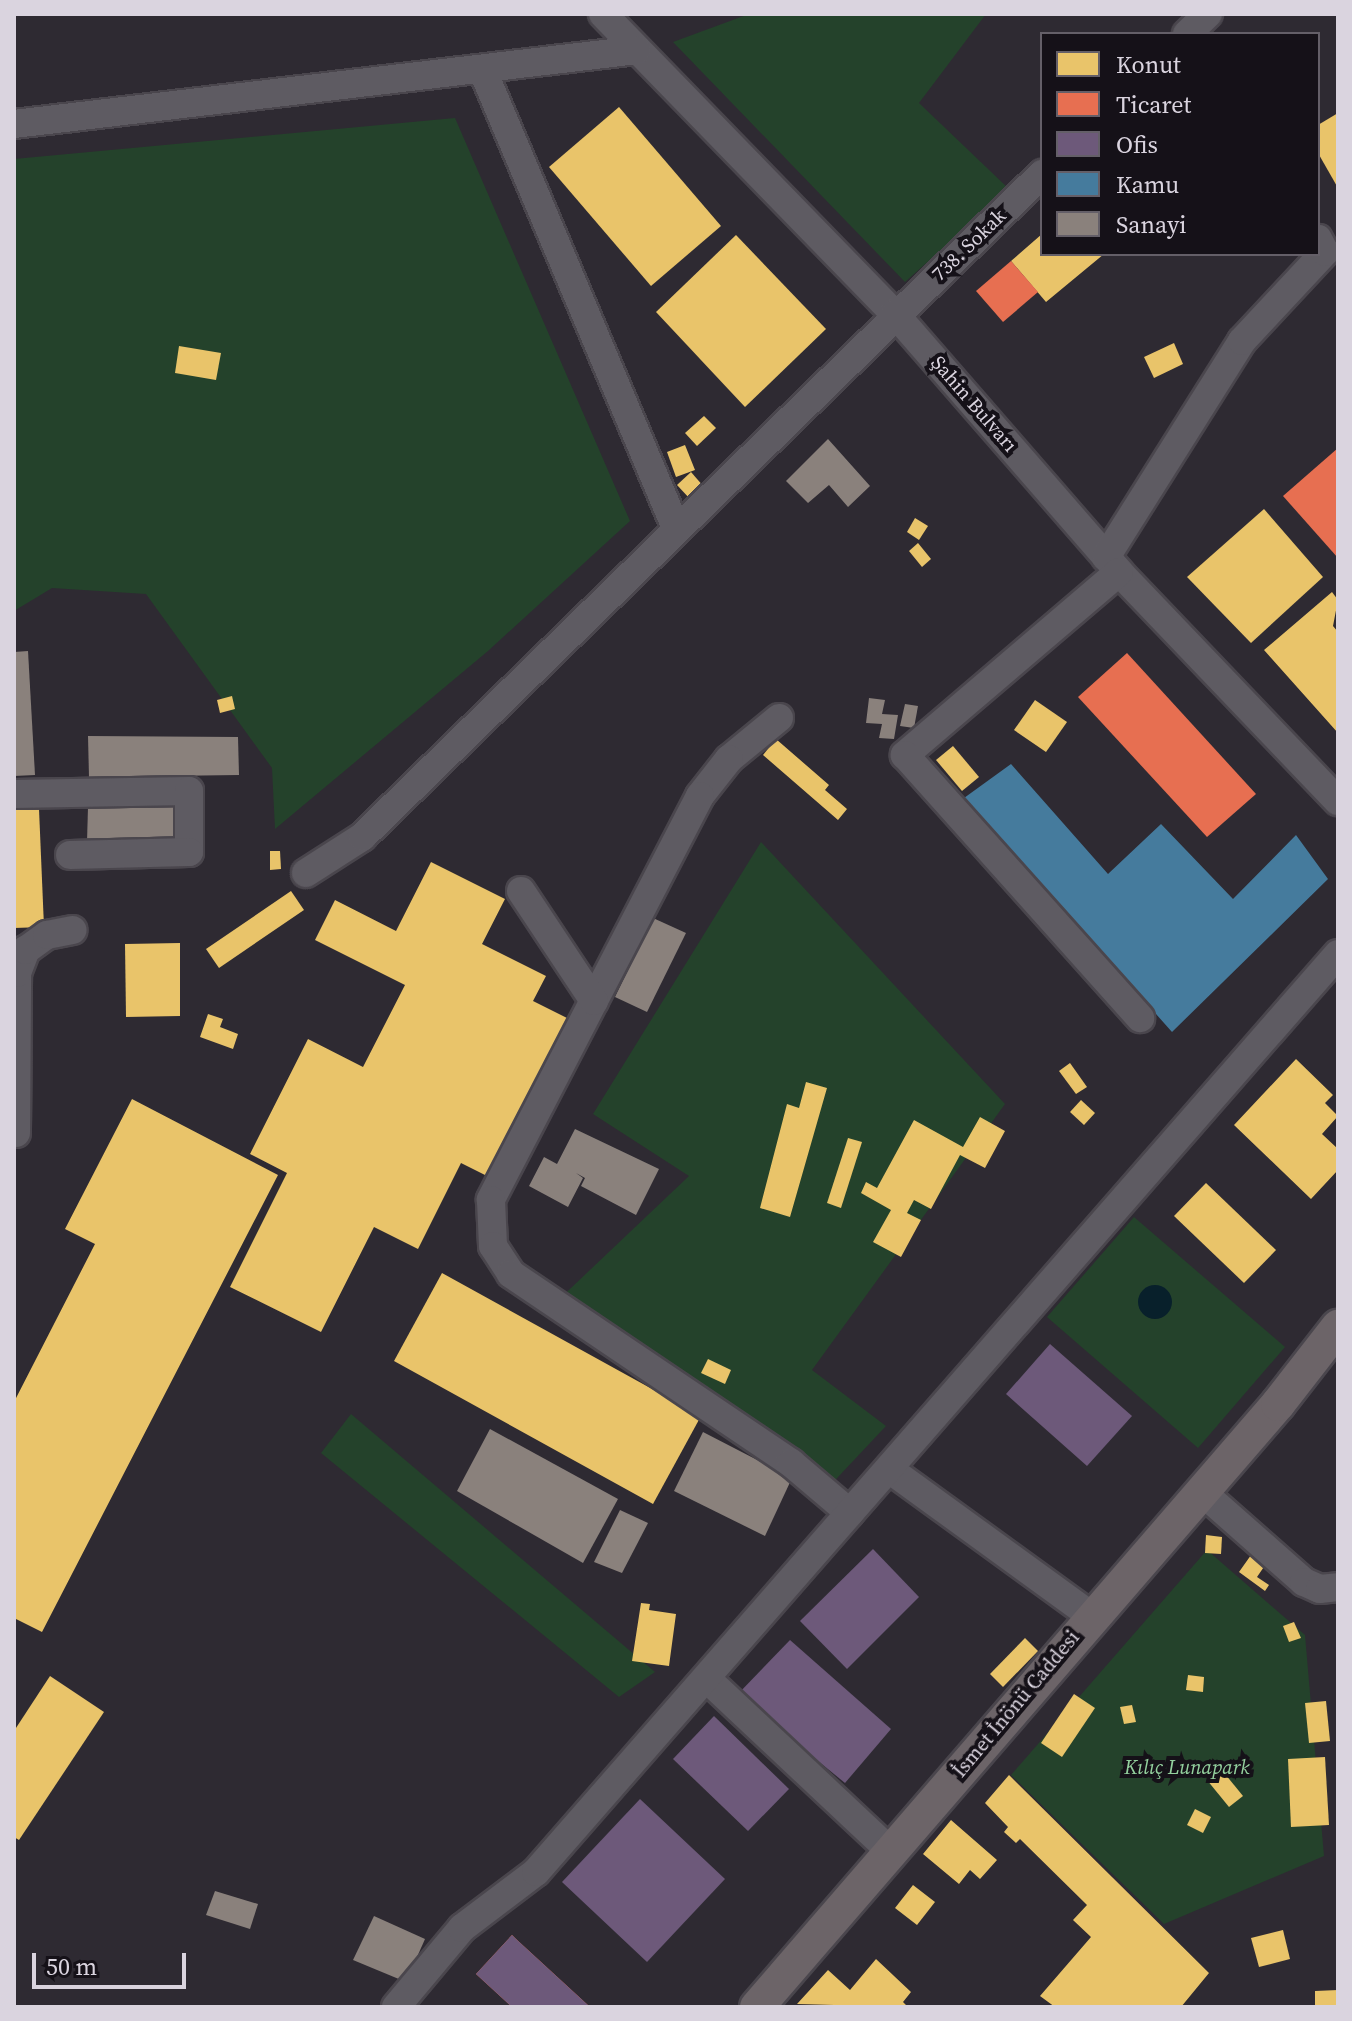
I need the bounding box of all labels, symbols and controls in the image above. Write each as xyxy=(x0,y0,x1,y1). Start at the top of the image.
legend xyxy=(1040,32,1320,256)
text: Konut xyxy=(1116,48,1181,81)
text: Ticaret xyxy=(1116,88,1191,121)
text: Ofis xyxy=(1116,128,1158,161)
text: Kamu xyxy=(1116,168,1179,201)
street label: 738. Sokak xyxy=(927,204,1011,286)
text: Sanayi xyxy=(1116,208,1186,241)
street label: Şahin Bulvarı xyxy=(926,351,1022,457)
street label: İsmet İnönü Caddesi xyxy=(948,1626,1084,1782)
park label: Kılıç Lunapark xyxy=(1124,1755,1250,1779)
scale bar xyxy=(36,1937,190,1987)
text: 50 m xyxy=(46,1950,97,1983)

